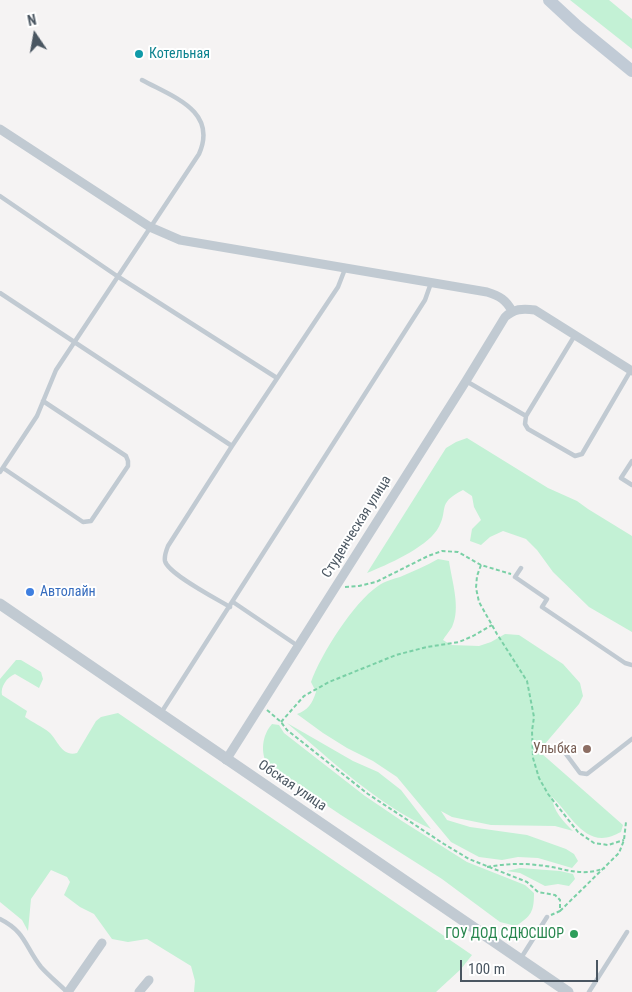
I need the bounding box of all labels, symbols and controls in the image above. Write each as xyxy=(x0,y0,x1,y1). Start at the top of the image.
north arrow xyxy=(10,10,60,60)
text: N xyxy=(26,12,38,29)
place label: Котельная xyxy=(149,46,210,62)
marker: Котельная xyxy=(133,48,145,60)
street label: Студенческая улица xyxy=(319,473,395,581)
place label: Автолайн xyxy=(40,584,96,600)
marker: Автолайн xyxy=(24,586,36,598)
place label: Улыбка xyxy=(533,741,577,757)
marker: Улыбка xyxy=(581,743,593,755)
street label: Обская улица xyxy=(255,757,329,815)
place label: ГОУ ДОД СДЮСШОР xyxy=(445,926,564,942)
marker: ГОУ ДОД СДЮСШОР xyxy=(568,928,580,940)
scale bar xyxy=(462,950,600,982)
text: 100 m xyxy=(468,960,505,978)

